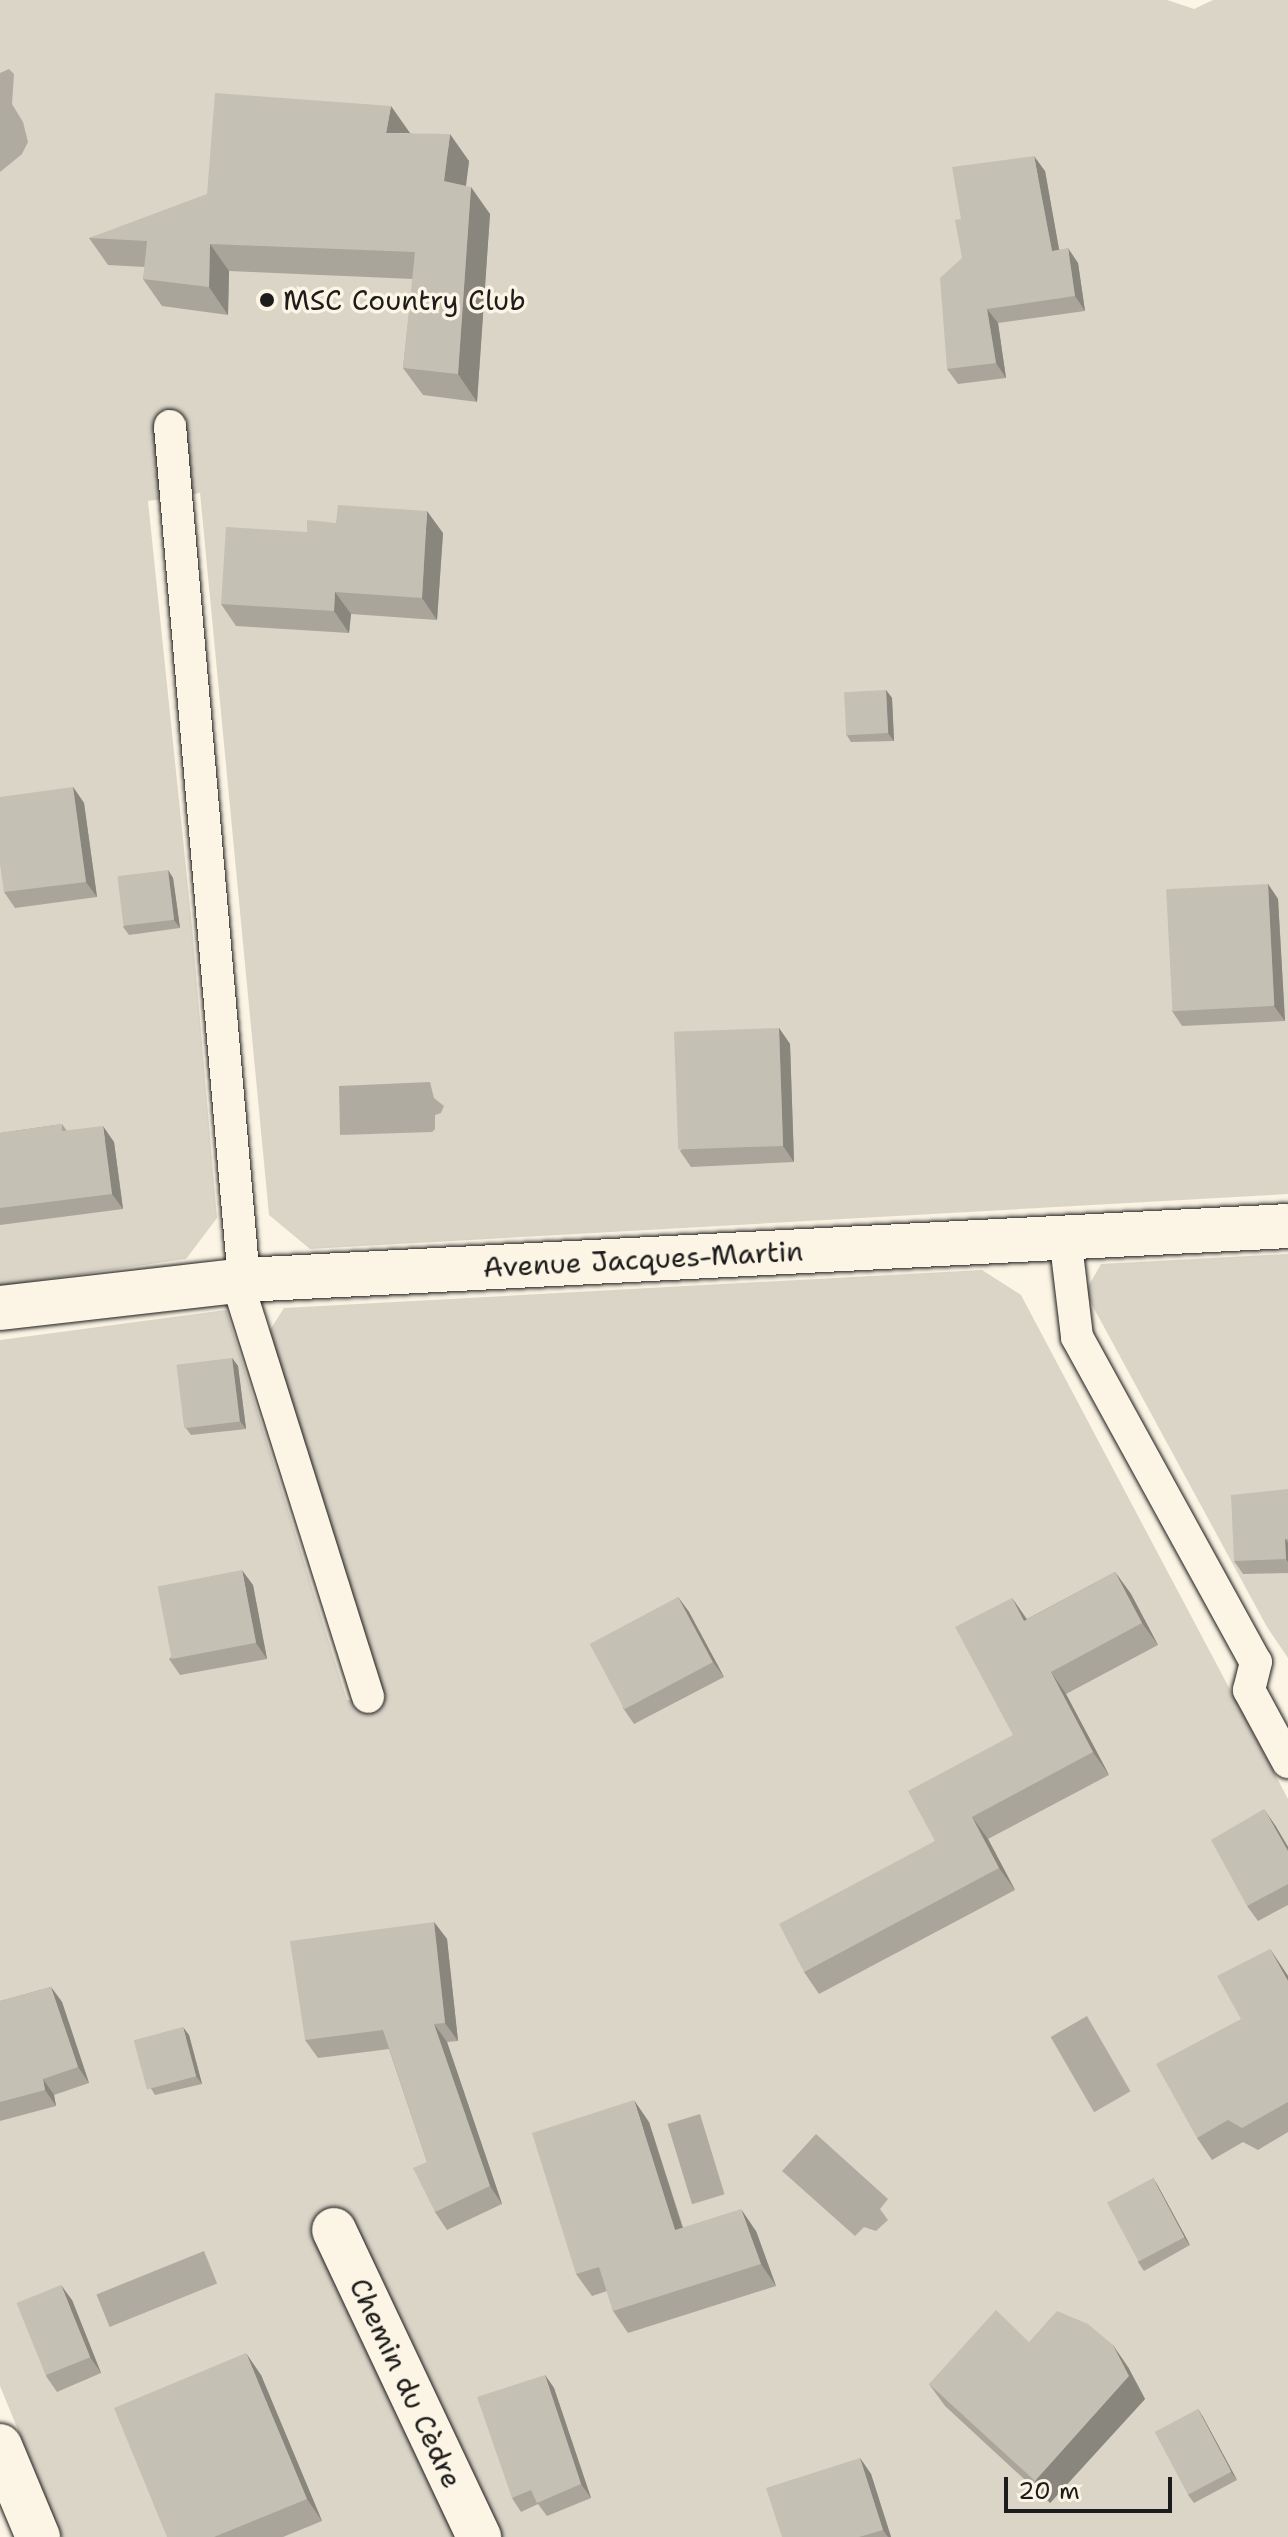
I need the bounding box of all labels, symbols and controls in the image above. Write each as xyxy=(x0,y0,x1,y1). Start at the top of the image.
place label: MSC Country Club xyxy=(283,283,526,317)
marker: MSC Country Club xyxy=(258,291,276,309)
street label: Avenue Jacques-Martin xyxy=(482,1234,804,1284)
street label: Chemin du Cèdre xyxy=(343,2273,469,2493)
scale bar xyxy=(1008,2461,1176,2511)
text: 20 m xyxy=(1018,2475,1080,2507)

